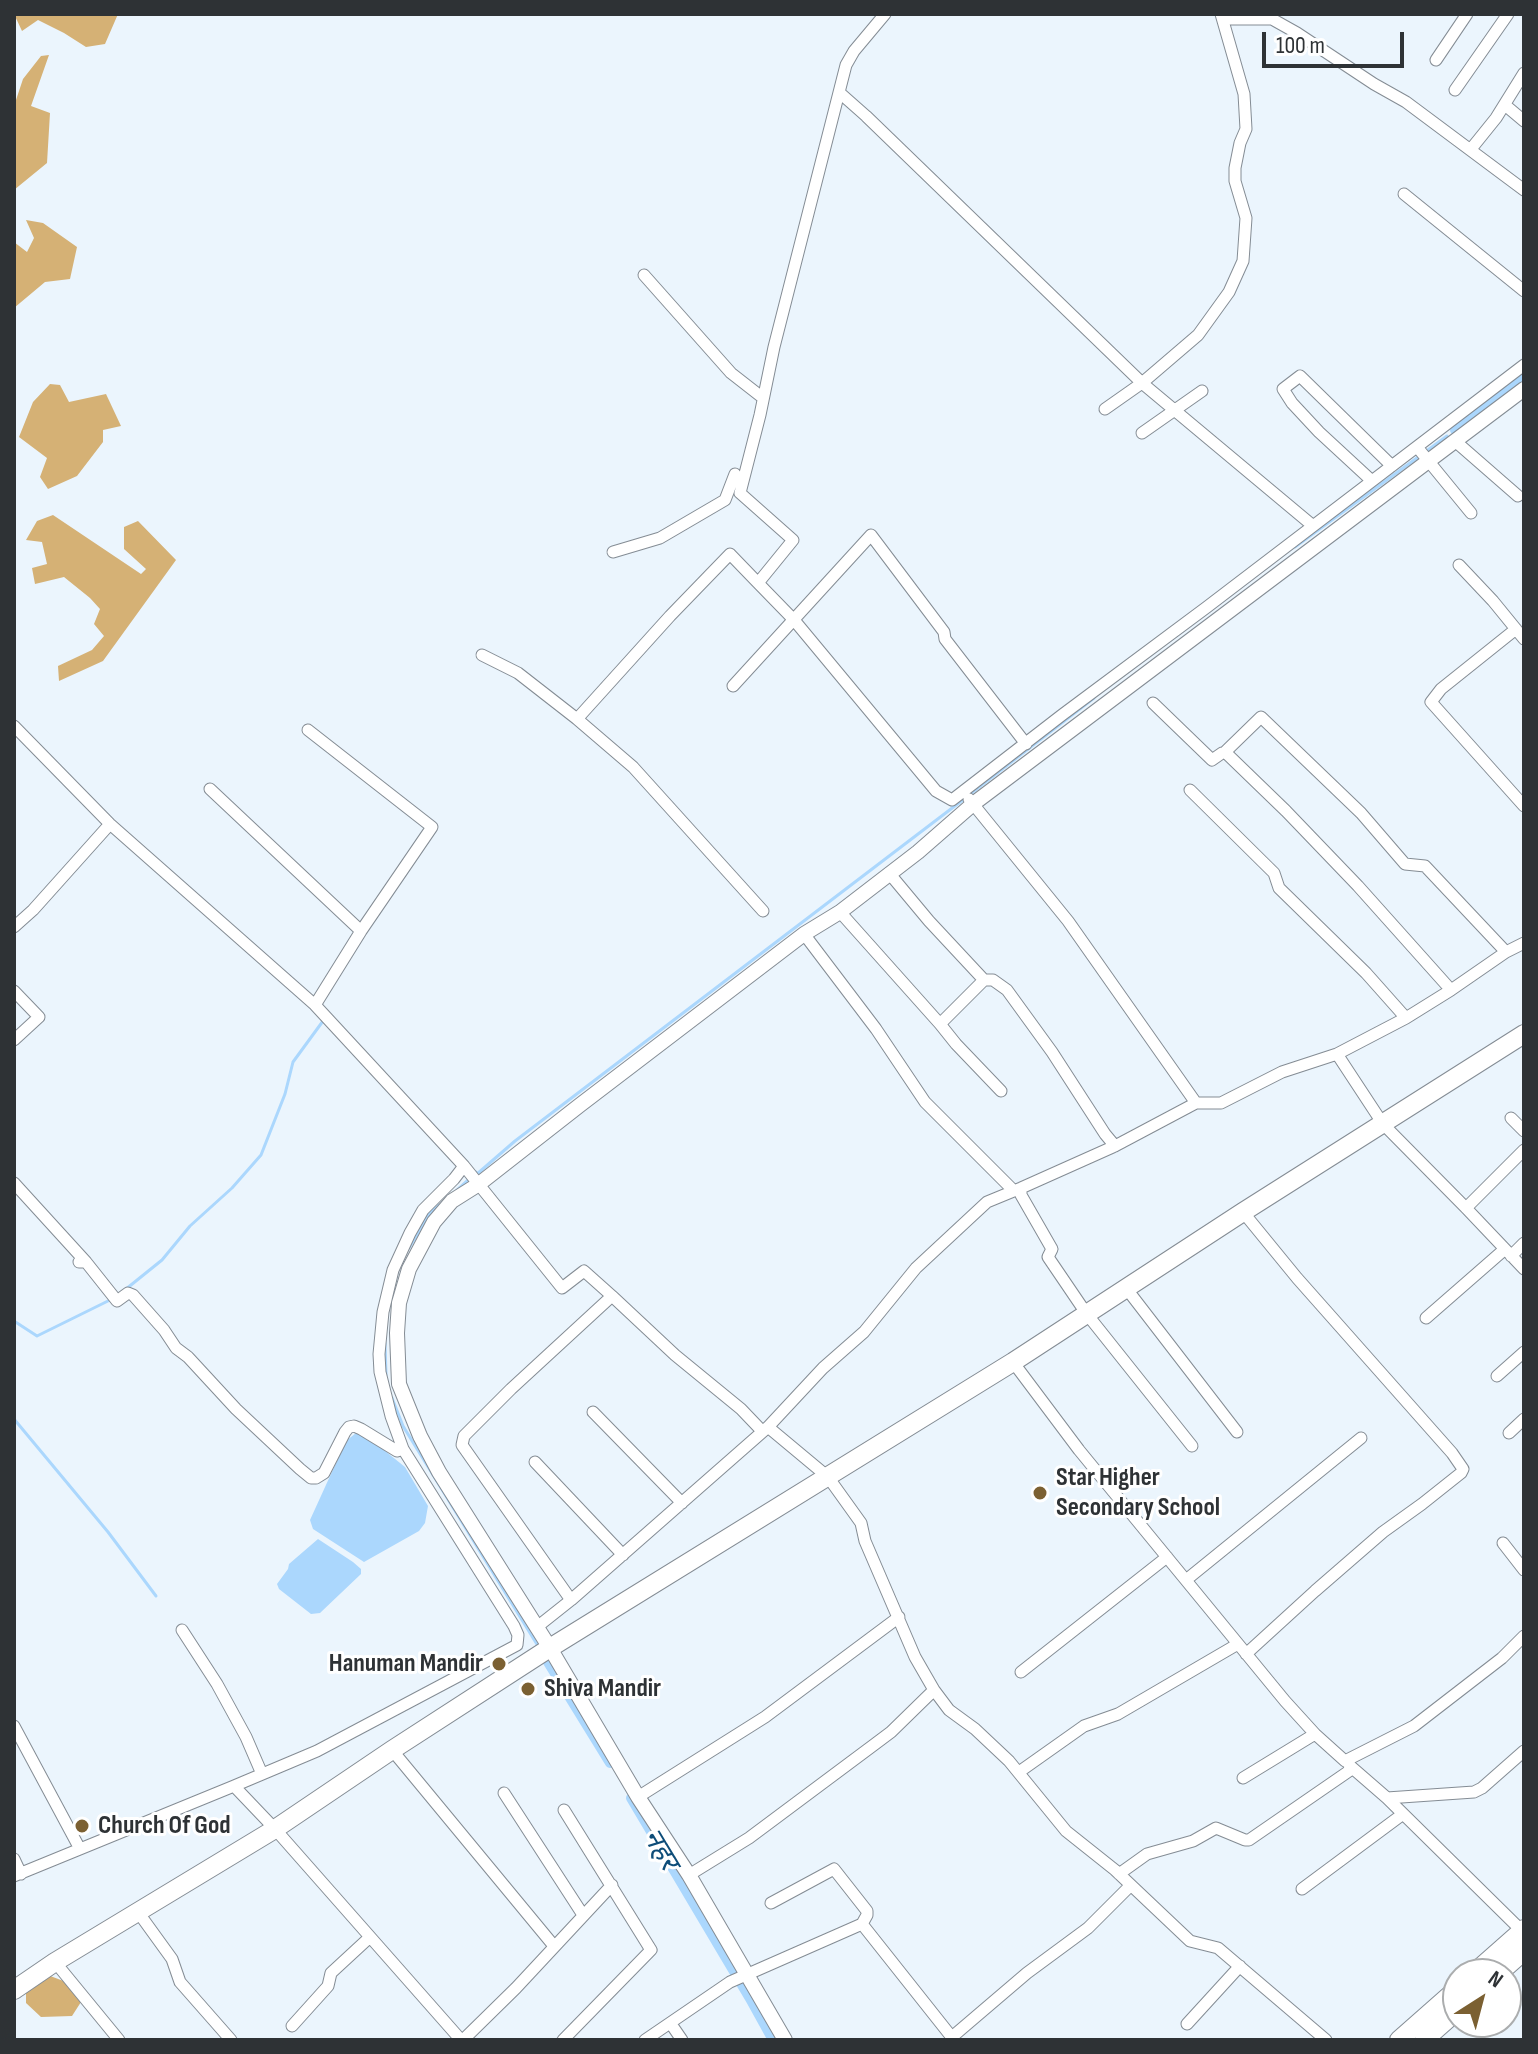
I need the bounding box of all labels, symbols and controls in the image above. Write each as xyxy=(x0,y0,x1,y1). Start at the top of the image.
scale bar xyxy=(1266,16,1408,66)
text: 100 m xyxy=(1276,31,1325,60)
place label: Star Higher Secondary School xyxy=(1056,1462,1220,1524)
marker: Star Higher Secondary School xyxy=(1031,1484,1049,1502)
place label: Hanuman Mandir xyxy=(329,1648,483,1680)
marker: Hanuman Mandir xyxy=(490,1655,508,1673)
place label: Shiva Mandir xyxy=(544,1673,661,1705)
marker: Shiva Mandir xyxy=(519,1680,537,1698)
place label: Church Of God xyxy=(98,1810,231,1842)
marker: Church Of God xyxy=(73,1817,91,1835)
water label: नहर xyxy=(634,1823,684,1877)
north arrow xyxy=(1442,1958,1522,2038)
text: N xyxy=(1483,1965,1508,1994)

